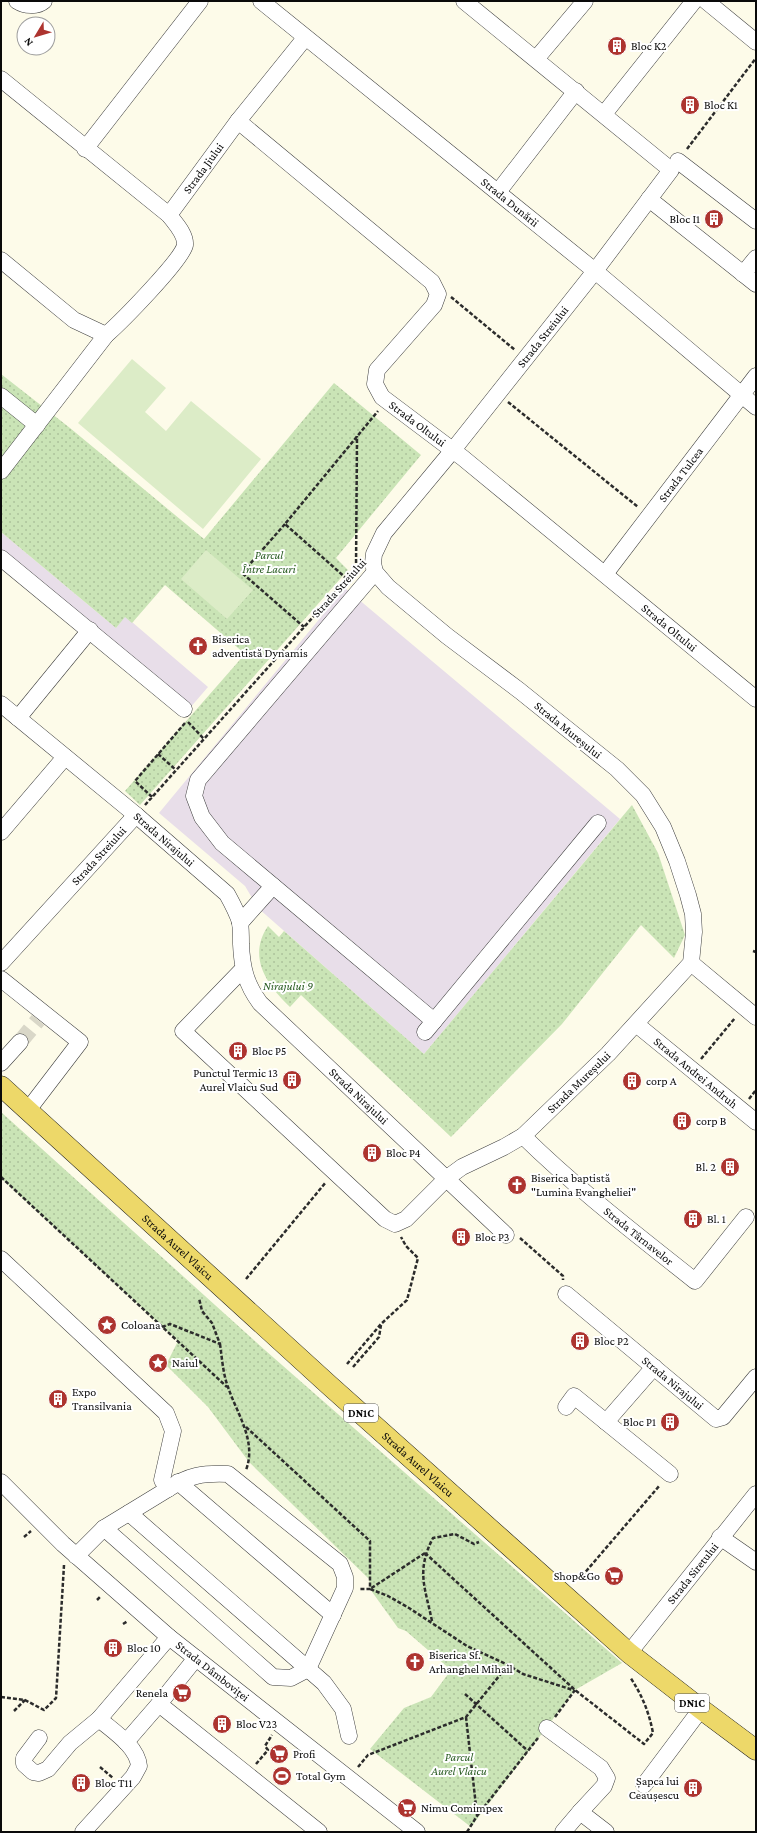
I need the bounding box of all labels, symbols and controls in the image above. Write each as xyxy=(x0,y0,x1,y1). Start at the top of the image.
north arrow xyxy=(16,16,56,56)
text: N xyxy=(21,35,35,49)
building icon: Bloc K2 xyxy=(606,35,628,57)
place label: Bloc K2 xyxy=(631,39,667,53)
building icon: Bloc K1 xyxy=(679,94,701,116)
place label: Bloc K1 xyxy=(704,98,738,112)
street label: Strada Jiului xyxy=(180,140,226,196)
street label: Strada Dunării xyxy=(478,175,542,230)
building icon: Bloc I1 xyxy=(703,208,725,230)
place label: Bloc I1 xyxy=(669,212,700,226)
street label: Strada Streiului xyxy=(514,303,571,370)
street label: Strada Oltului xyxy=(386,398,449,450)
street label: Strada Tulcea xyxy=(655,444,706,505)
park label: Parcul Între Lacuri xyxy=(242,548,296,576)
street label: Strada Streiului xyxy=(309,556,369,620)
street label: Strada Oltului xyxy=(639,601,700,654)
place label: Biserica adventistă Dynamis xyxy=(212,632,308,660)
church icon: Biserica adventistă Dynamis xyxy=(187,635,209,657)
street label: Strada Mureșului xyxy=(531,699,605,762)
street label: Strada Nirajului xyxy=(131,809,197,870)
street label: Strada Streiului xyxy=(68,824,129,888)
park label: Nirajului 9 xyxy=(263,979,313,993)
street label: Strada Andrei Andruh xyxy=(651,1034,741,1111)
building icon: Bloc P5 xyxy=(227,1040,249,1062)
place label: Bloc P5 xyxy=(252,1044,287,1058)
street label: Strada Mureșului xyxy=(544,1048,613,1116)
street label: Strada Nirajului xyxy=(326,1065,391,1127)
place label: Punctul Termic 13 Aurel Vlaicu Sud xyxy=(193,1066,279,1094)
building icon: Punctul Termic 13 Aurel Vlaicu Sud xyxy=(281,1069,303,1091)
building icon: corp A xyxy=(621,1070,643,1092)
place label: corp A xyxy=(646,1074,677,1088)
building icon: corp B xyxy=(671,1110,693,1132)
place label: corp B xyxy=(696,1114,727,1128)
building icon: Bloc P4 xyxy=(361,1142,383,1164)
place label: Bloc P4 xyxy=(386,1146,421,1160)
building icon: Bl. 2 xyxy=(719,1156,741,1178)
place label: Bl. 2 xyxy=(696,1160,716,1174)
place label: Biserica baptistă "Lumina Evangheliei" xyxy=(531,1171,636,1199)
church icon: Biserica baptistă "Lumina Evangheliei" xyxy=(506,1174,528,1196)
street label: Strada Târnavelor xyxy=(601,1204,677,1269)
building icon: Bl. 1 xyxy=(682,1208,704,1230)
street label: Strada Aurel Vlaicu xyxy=(139,1211,217,1283)
place label: Bl. 1 xyxy=(707,1212,726,1226)
building icon: Bloc P3 xyxy=(450,1226,472,1248)
place label: Bloc P3 xyxy=(475,1230,510,1244)
place icon: Coloana xyxy=(96,1314,118,1336)
place label: Coloana xyxy=(121,1318,161,1332)
building icon: Bloc P2 xyxy=(569,1330,591,1352)
place label: Bloc P2 xyxy=(594,1334,629,1348)
place icon: Naiul xyxy=(147,1352,169,1374)
street label: Strada Nirajului xyxy=(639,1353,706,1413)
place label: Naiul xyxy=(172,1356,198,1370)
place label: Expo Transilvania xyxy=(72,1385,132,1413)
building icon: Expo Transilvania xyxy=(47,1388,69,1410)
road number: DN1C xyxy=(344,1404,378,1422)
building icon: Bloc P1 xyxy=(659,1411,681,1433)
place label: Bloc P1 xyxy=(623,1415,656,1429)
street label: Strada Aurel Vlaicu xyxy=(379,1429,457,1500)
street label: Strada Siretului xyxy=(664,1540,721,1607)
supermarket icon: Shop&Go xyxy=(603,1565,625,1587)
place label: Shop&Go xyxy=(554,1569,600,1583)
building icon: Bloc 10 xyxy=(102,1637,124,1659)
street label: Strada Dâmboviței xyxy=(173,1638,252,1704)
place label: Bloc 10 xyxy=(127,1641,161,1655)
place label: Biserica Sf. Arhanghel Mihail xyxy=(429,1648,513,1676)
church icon: Biserica Sf. Arhanghel Mihail xyxy=(404,1651,426,1673)
supermarket icon: Renela xyxy=(171,1682,193,1704)
place label: Renela xyxy=(136,1686,168,1700)
road number: DN1C xyxy=(675,1694,709,1712)
building icon: Bloc V23 xyxy=(211,1713,233,1735)
place label: Bloc V23 xyxy=(236,1717,277,1731)
supermarket icon: Profi xyxy=(268,1743,290,1765)
place label: Profi xyxy=(293,1747,316,1761)
park label: Parcul Aurel Vlaicu xyxy=(430,1750,487,1778)
sports icon: Total Gym xyxy=(271,1765,293,1787)
place label: Total Gym xyxy=(296,1769,346,1783)
building icon: Bloc T11 xyxy=(70,1772,92,1794)
place label: Șapca lui Ceaușescu xyxy=(629,1774,680,1803)
place label: Bloc T11 xyxy=(95,1776,132,1790)
building icon: Șapca lui Ceaușescu xyxy=(682,1777,704,1799)
supermarket icon: Nimu Comimpex xyxy=(396,1797,418,1819)
place label: Nimu Comimpex xyxy=(421,1801,503,1815)

